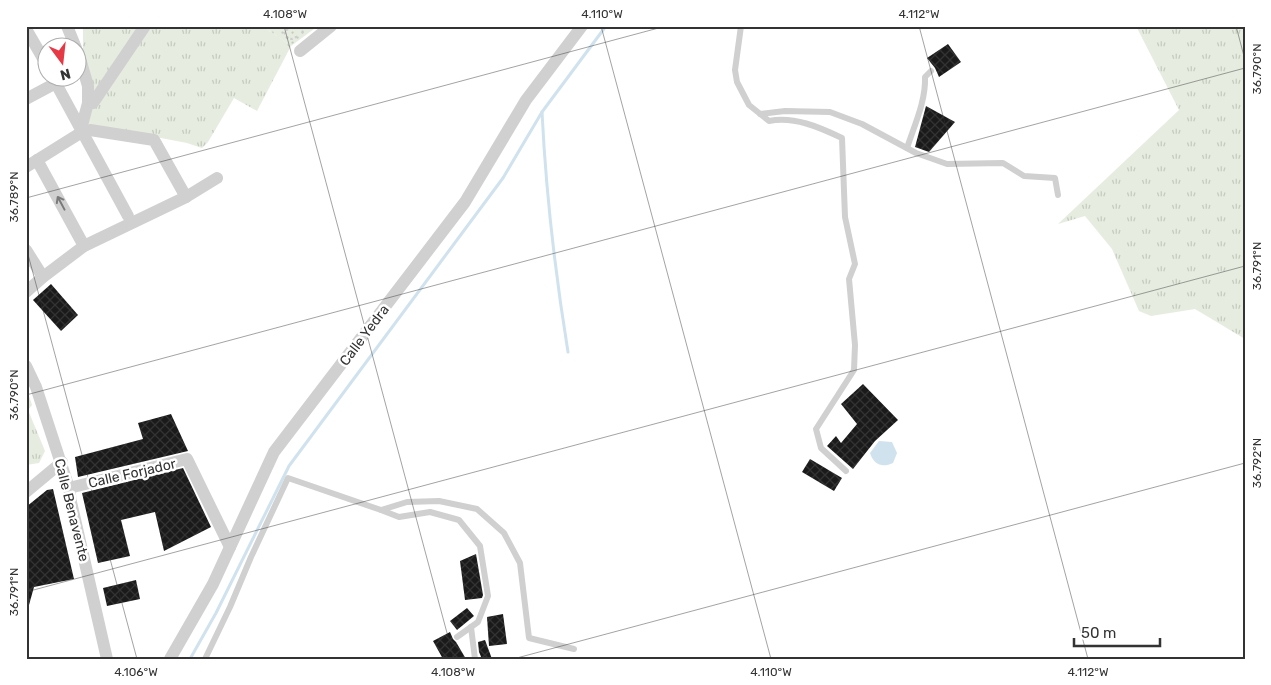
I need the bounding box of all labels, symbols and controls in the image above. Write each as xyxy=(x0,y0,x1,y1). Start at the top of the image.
text: 4.108°W xyxy=(263,7,307,21)
text: 4.110°W xyxy=(581,7,623,21)
text: 4.112°W xyxy=(898,7,940,21)
north arrow xyxy=(38,38,88,88)
text: 36.790°N xyxy=(1250,44,1264,95)
text: N xyxy=(58,65,72,84)
text: 36.789°N xyxy=(7,171,21,223)
one-way arrow xyxy=(55,197,65,211)
text: 36.791°N xyxy=(1250,242,1264,290)
street label: Calle Yedra xyxy=(336,302,393,369)
text: 36.790°N xyxy=(7,370,21,421)
text: 36.792°N xyxy=(1250,438,1264,488)
street label: Calle Forjador xyxy=(87,455,178,492)
street label: Calle Benavente xyxy=(51,457,93,563)
text: 36.791°N xyxy=(7,568,21,616)
scale bar xyxy=(1074,615,1160,647)
text: 50 m xyxy=(1081,624,1116,642)
text: 4.106°W xyxy=(114,665,158,679)
text: 4.108°W xyxy=(431,665,475,679)
text: 4.110°W xyxy=(750,665,792,679)
text: 4.112°W xyxy=(1067,665,1109,679)

